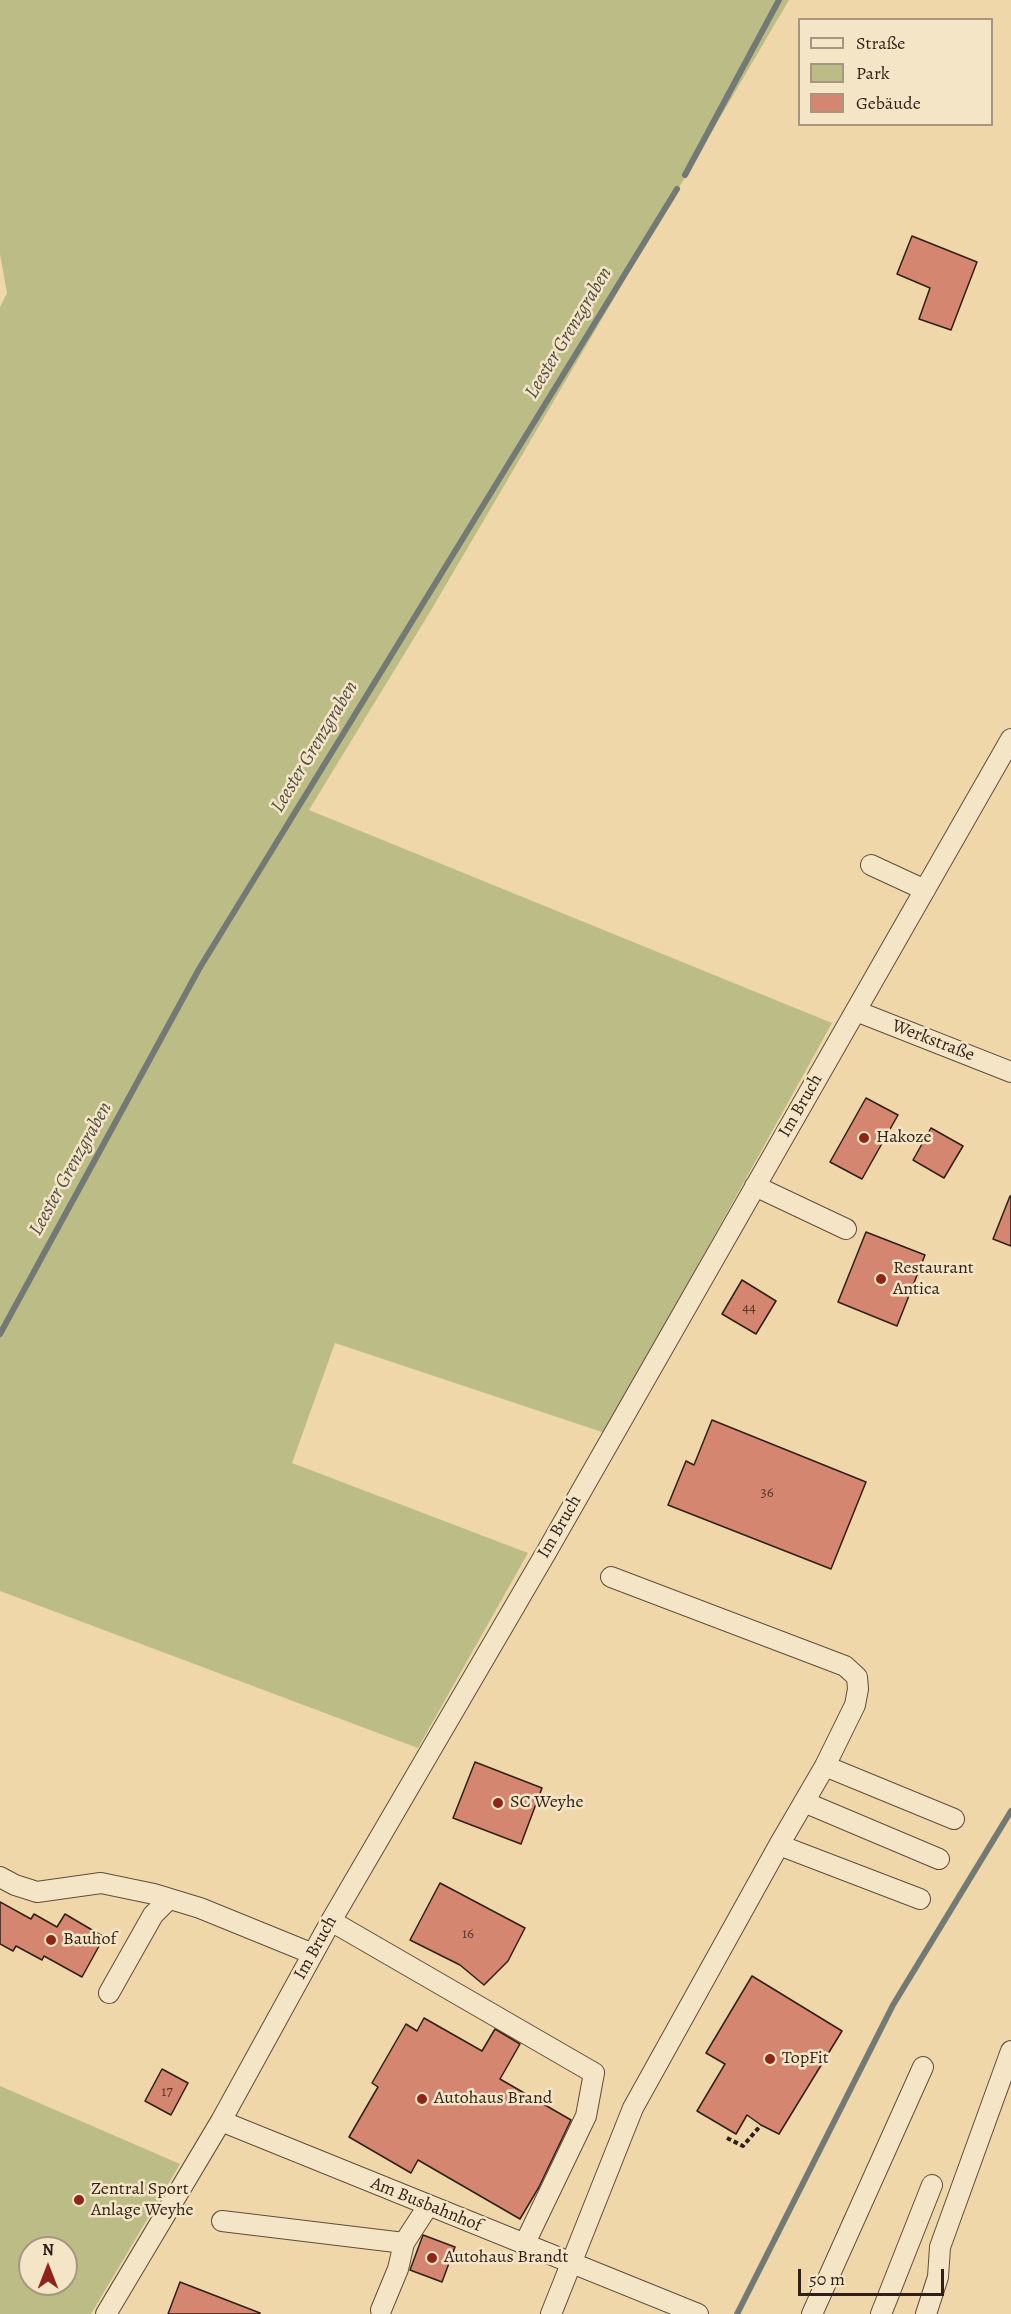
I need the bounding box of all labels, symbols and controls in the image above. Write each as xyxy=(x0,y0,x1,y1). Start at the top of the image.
legend xyxy=(798,18,993,126)
text: Straße xyxy=(856,31,905,55)
text: Park xyxy=(856,61,890,85)
text: Gebäude xyxy=(856,91,921,115)
water label: Leester Grenzgraben xyxy=(520,263,618,403)
water label: Leester Grenzgraben xyxy=(266,677,364,817)
street label: Werkstraße xyxy=(889,1015,977,1067)
street label: Im Bruch xyxy=(774,1071,828,1141)
water label: Leester Grenzgraben xyxy=(24,1098,118,1240)
place label: Hakoze xyxy=(876,1127,931,1149)
marker: Hakoze xyxy=(857,1131,871,1145)
place label: Restaurant Antica xyxy=(893,1258,974,1300)
marker: Restaurant Antica xyxy=(874,1272,888,1286)
house number: 44 xyxy=(742,1299,756,1317)
house number: 36 xyxy=(760,1484,774,1502)
street label: Im Bruch xyxy=(533,1492,587,1562)
place label: SC Weyhe xyxy=(510,1792,584,1814)
marker: SC Weyhe xyxy=(491,1796,505,1810)
street label: Im Bruch xyxy=(290,1912,342,1984)
house number: 16 xyxy=(462,1925,474,1943)
place label: Bauhof xyxy=(63,1929,116,1951)
marker: Bauhof xyxy=(44,1933,58,1947)
place label: TopFit xyxy=(782,2048,829,2070)
marker: TopFit xyxy=(763,2052,777,2066)
house number: 17 xyxy=(161,2083,173,2101)
place label: Autohaus Brand xyxy=(434,2088,553,2110)
marker: Autohaus Brand xyxy=(415,2092,429,2106)
street label: Am Busbahnhof xyxy=(367,2173,485,2237)
place label: Zentral Sport Anlage Weyhe xyxy=(91,2179,194,2222)
marker: Zentral Sport Anlage Weyhe xyxy=(72,2193,86,2207)
north arrow xyxy=(18,2236,78,2296)
text: N xyxy=(42,2239,54,2261)
place label: Autohaus Brandt xyxy=(444,2247,568,2269)
marker: Autohaus Brandt xyxy=(425,2251,439,2265)
scale bar xyxy=(801,2257,946,2295)
text: 50 m xyxy=(809,2267,845,2291)

